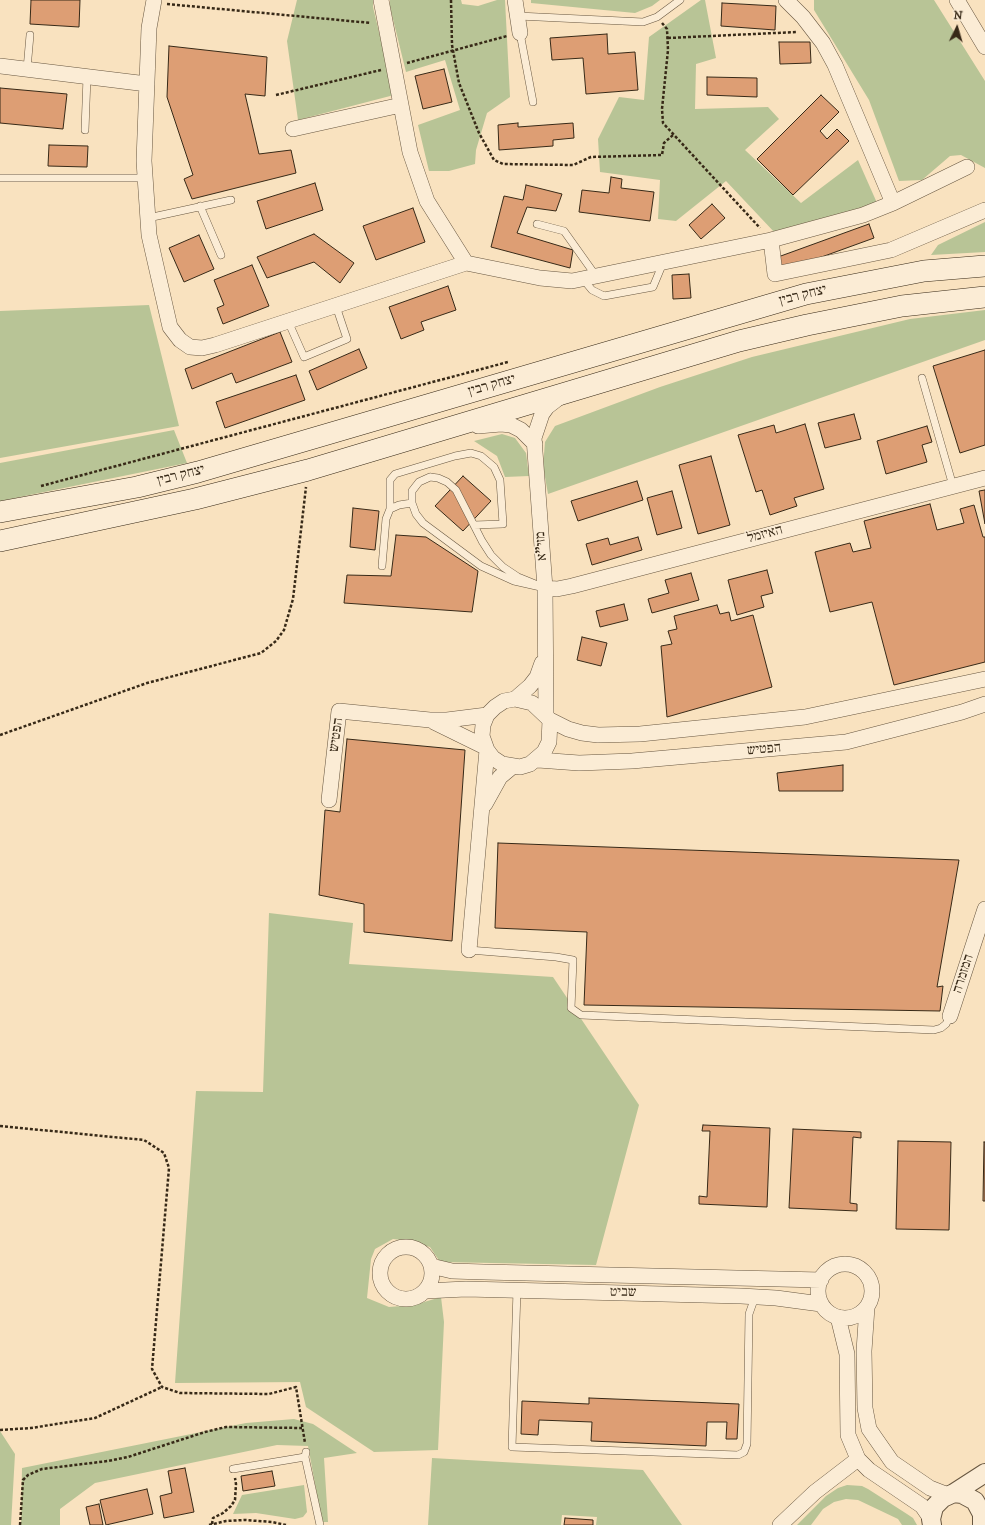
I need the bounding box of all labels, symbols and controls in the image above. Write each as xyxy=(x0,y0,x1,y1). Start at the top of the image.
north arrow xyxy=(937,8,977,48)
text: N xyxy=(953,9,963,23)
street label: יצחק רבין xyxy=(777,282,829,310)
street label: יצחק רבין xyxy=(466,371,518,401)
street label: יצחק רבין xyxy=(155,462,207,490)
street label: האיזמל xyxy=(745,522,785,548)
street label: מזי"א xyxy=(533,531,551,561)
street label: הפטיש xyxy=(326,717,348,753)
street label: הפטיש xyxy=(746,740,782,760)
street label: המזמרה xyxy=(950,952,978,996)
street label: שביט xyxy=(610,1284,636,1302)

